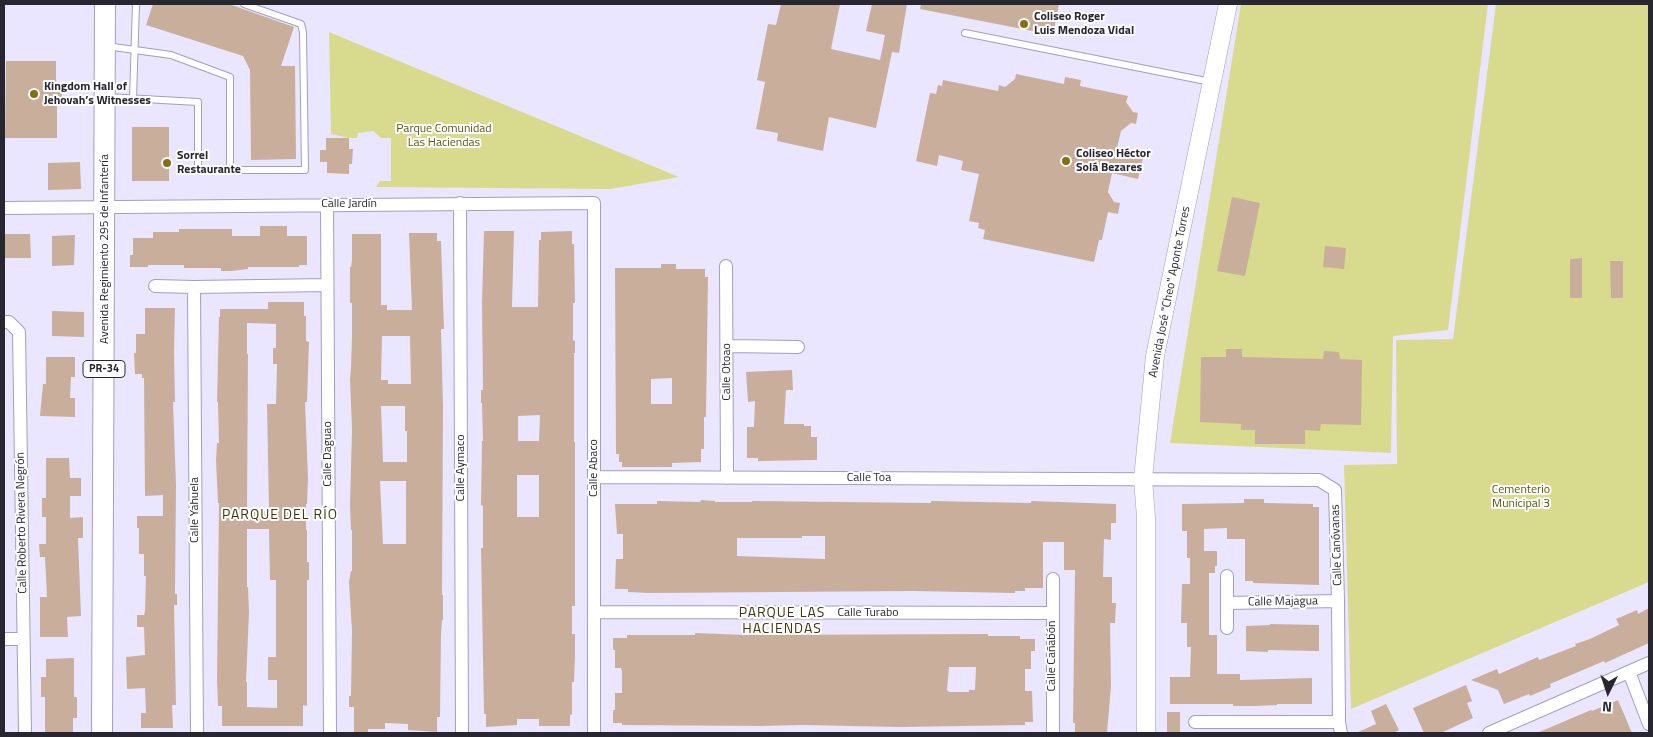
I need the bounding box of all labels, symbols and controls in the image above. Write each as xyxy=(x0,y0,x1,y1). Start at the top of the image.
place label: Coliseo Roger Luis Mendoza Vidal xyxy=(1034,10,1134,38)
marker: Coliseo Roger Luis Mendoza Vidal xyxy=(1018,18,1030,30)
place label: Kingdom Hall of Jehovah’s Witnesses xyxy=(44,80,151,108)
marker: Kingdom Hall of Jehovah’s Witnesses xyxy=(28,88,40,100)
park label: Parque Comunidad Las Haciendas xyxy=(396,122,492,150)
place label: Coliseo Héctor Solá Bezares xyxy=(1076,147,1151,175)
place label: Sorrel Restaurante xyxy=(177,149,241,177)
street label: Avenida Regimiento 295 de Infantería xyxy=(98,154,112,344)
marker: Coliseo Héctor Solá Bezares xyxy=(1060,155,1072,167)
marker: Sorrel Restaurante xyxy=(161,157,173,169)
street label: Calle Jardín xyxy=(321,197,377,211)
street label: Avenida José "Cheo" Aponte Torres xyxy=(1146,205,1194,379)
street label: Calle Otoao xyxy=(720,343,734,401)
road number: PR-34 xyxy=(83,360,125,378)
street label: Calle Daguao xyxy=(321,421,335,487)
street label: Calle Aymaco xyxy=(454,434,468,502)
street label: Calle Abaco xyxy=(587,439,601,497)
street label: Calle Roberto Rivera Negrón xyxy=(14,452,30,594)
street label: Calle Toa xyxy=(847,471,891,485)
street label: Calle Yahuela xyxy=(188,477,202,543)
park label: Cementerio Municipal 3 xyxy=(1492,483,1550,511)
street label: Calle Canóvanas xyxy=(1328,504,1346,586)
district label: PARQUE DEL RÍO xyxy=(220,508,340,524)
street label: Calle Majagua xyxy=(1248,594,1318,610)
district label: PARQUE LAS HACIENDAS xyxy=(738,606,826,638)
street label: Calle Turabo xyxy=(837,606,899,620)
street label: Calle Cañabón xyxy=(1045,621,1059,691)
north arrow xyxy=(1583,667,1633,717)
text: N xyxy=(1601,697,1612,718)

